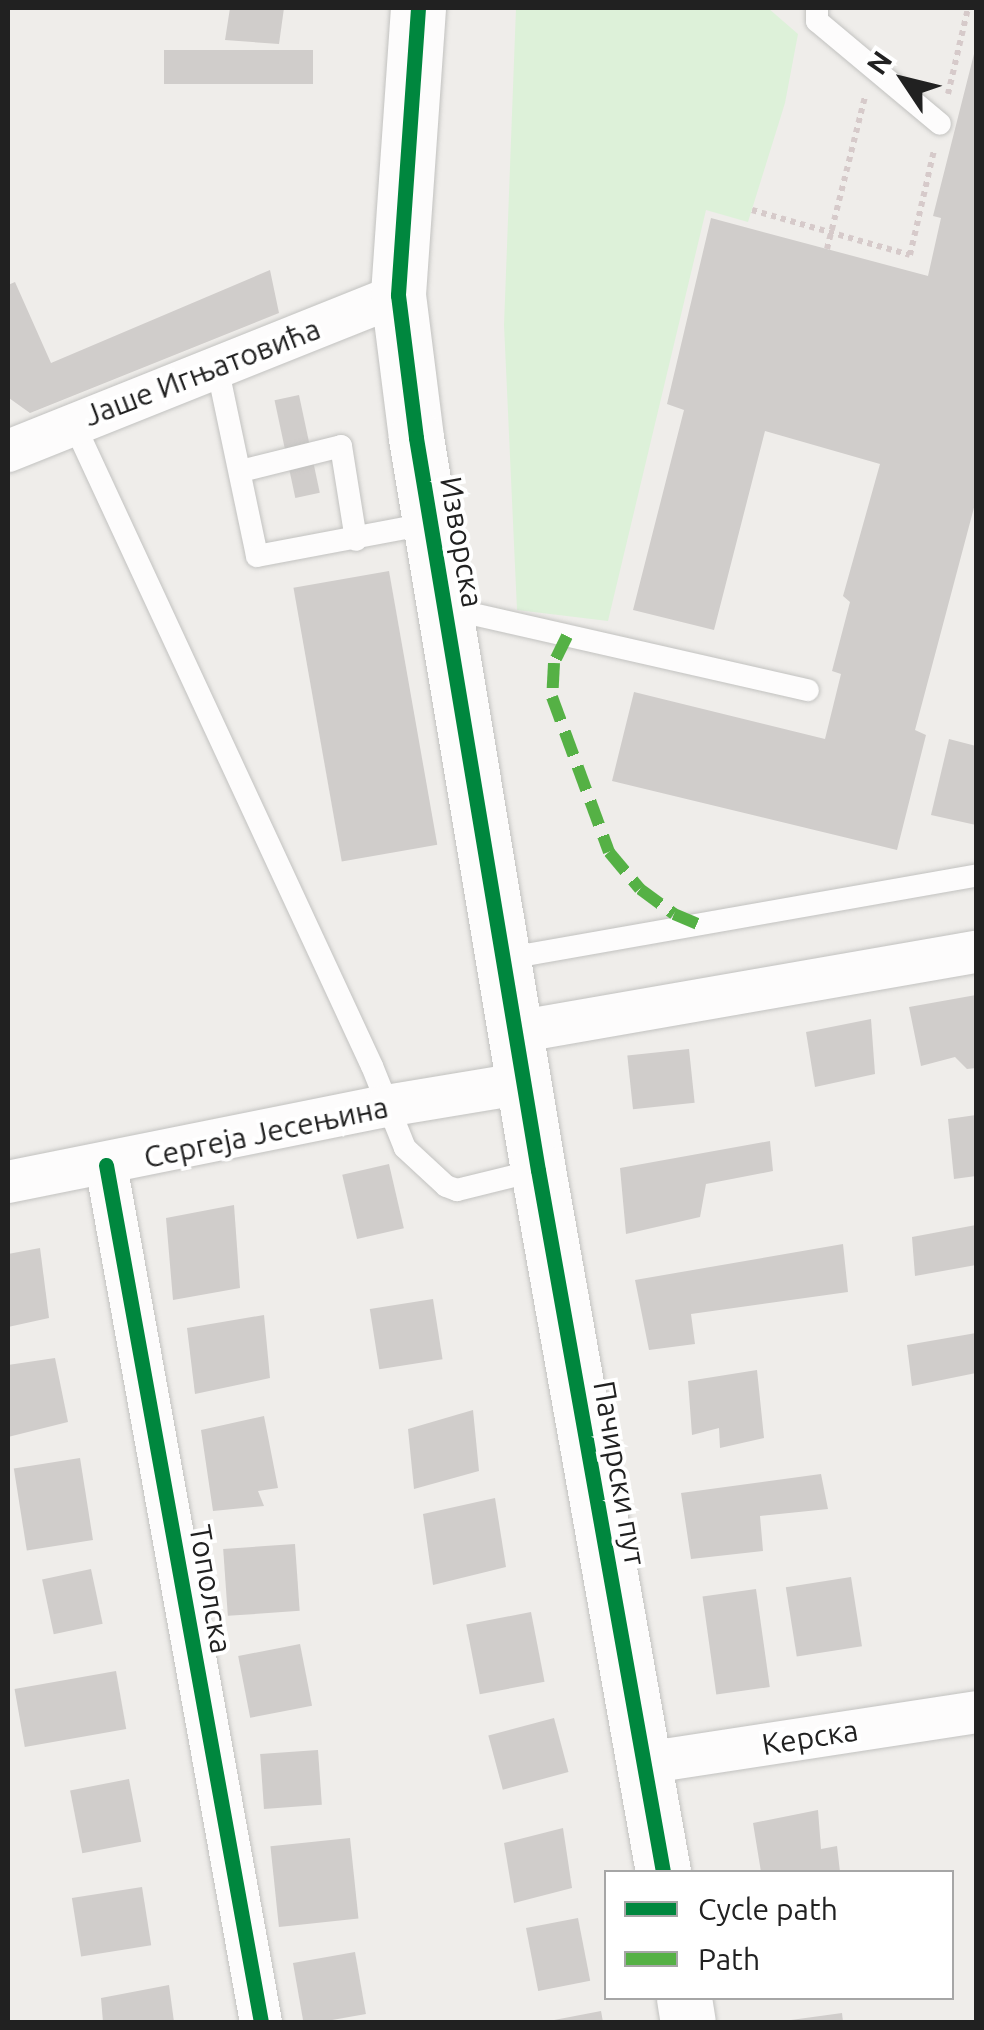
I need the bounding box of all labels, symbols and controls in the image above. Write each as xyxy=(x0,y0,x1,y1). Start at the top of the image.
north arrow xyxy=(854,30,954,130)
text: N xyxy=(860,45,898,80)
street label: Јаше Игњатовића xyxy=(79,310,325,434)
street label: Изворска xyxy=(433,474,491,610)
street label: Сергеја Јесењина xyxy=(141,1089,391,1175)
street label: Пачирски пут xyxy=(586,1378,654,1568)
street label: Тополска xyxy=(182,1522,240,1656)
street label: Керска xyxy=(759,1712,861,1762)
legend xyxy=(604,1870,954,2000)
text: Cycle path xyxy=(698,1892,838,1926)
text: Path xyxy=(698,1942,760,1976)

